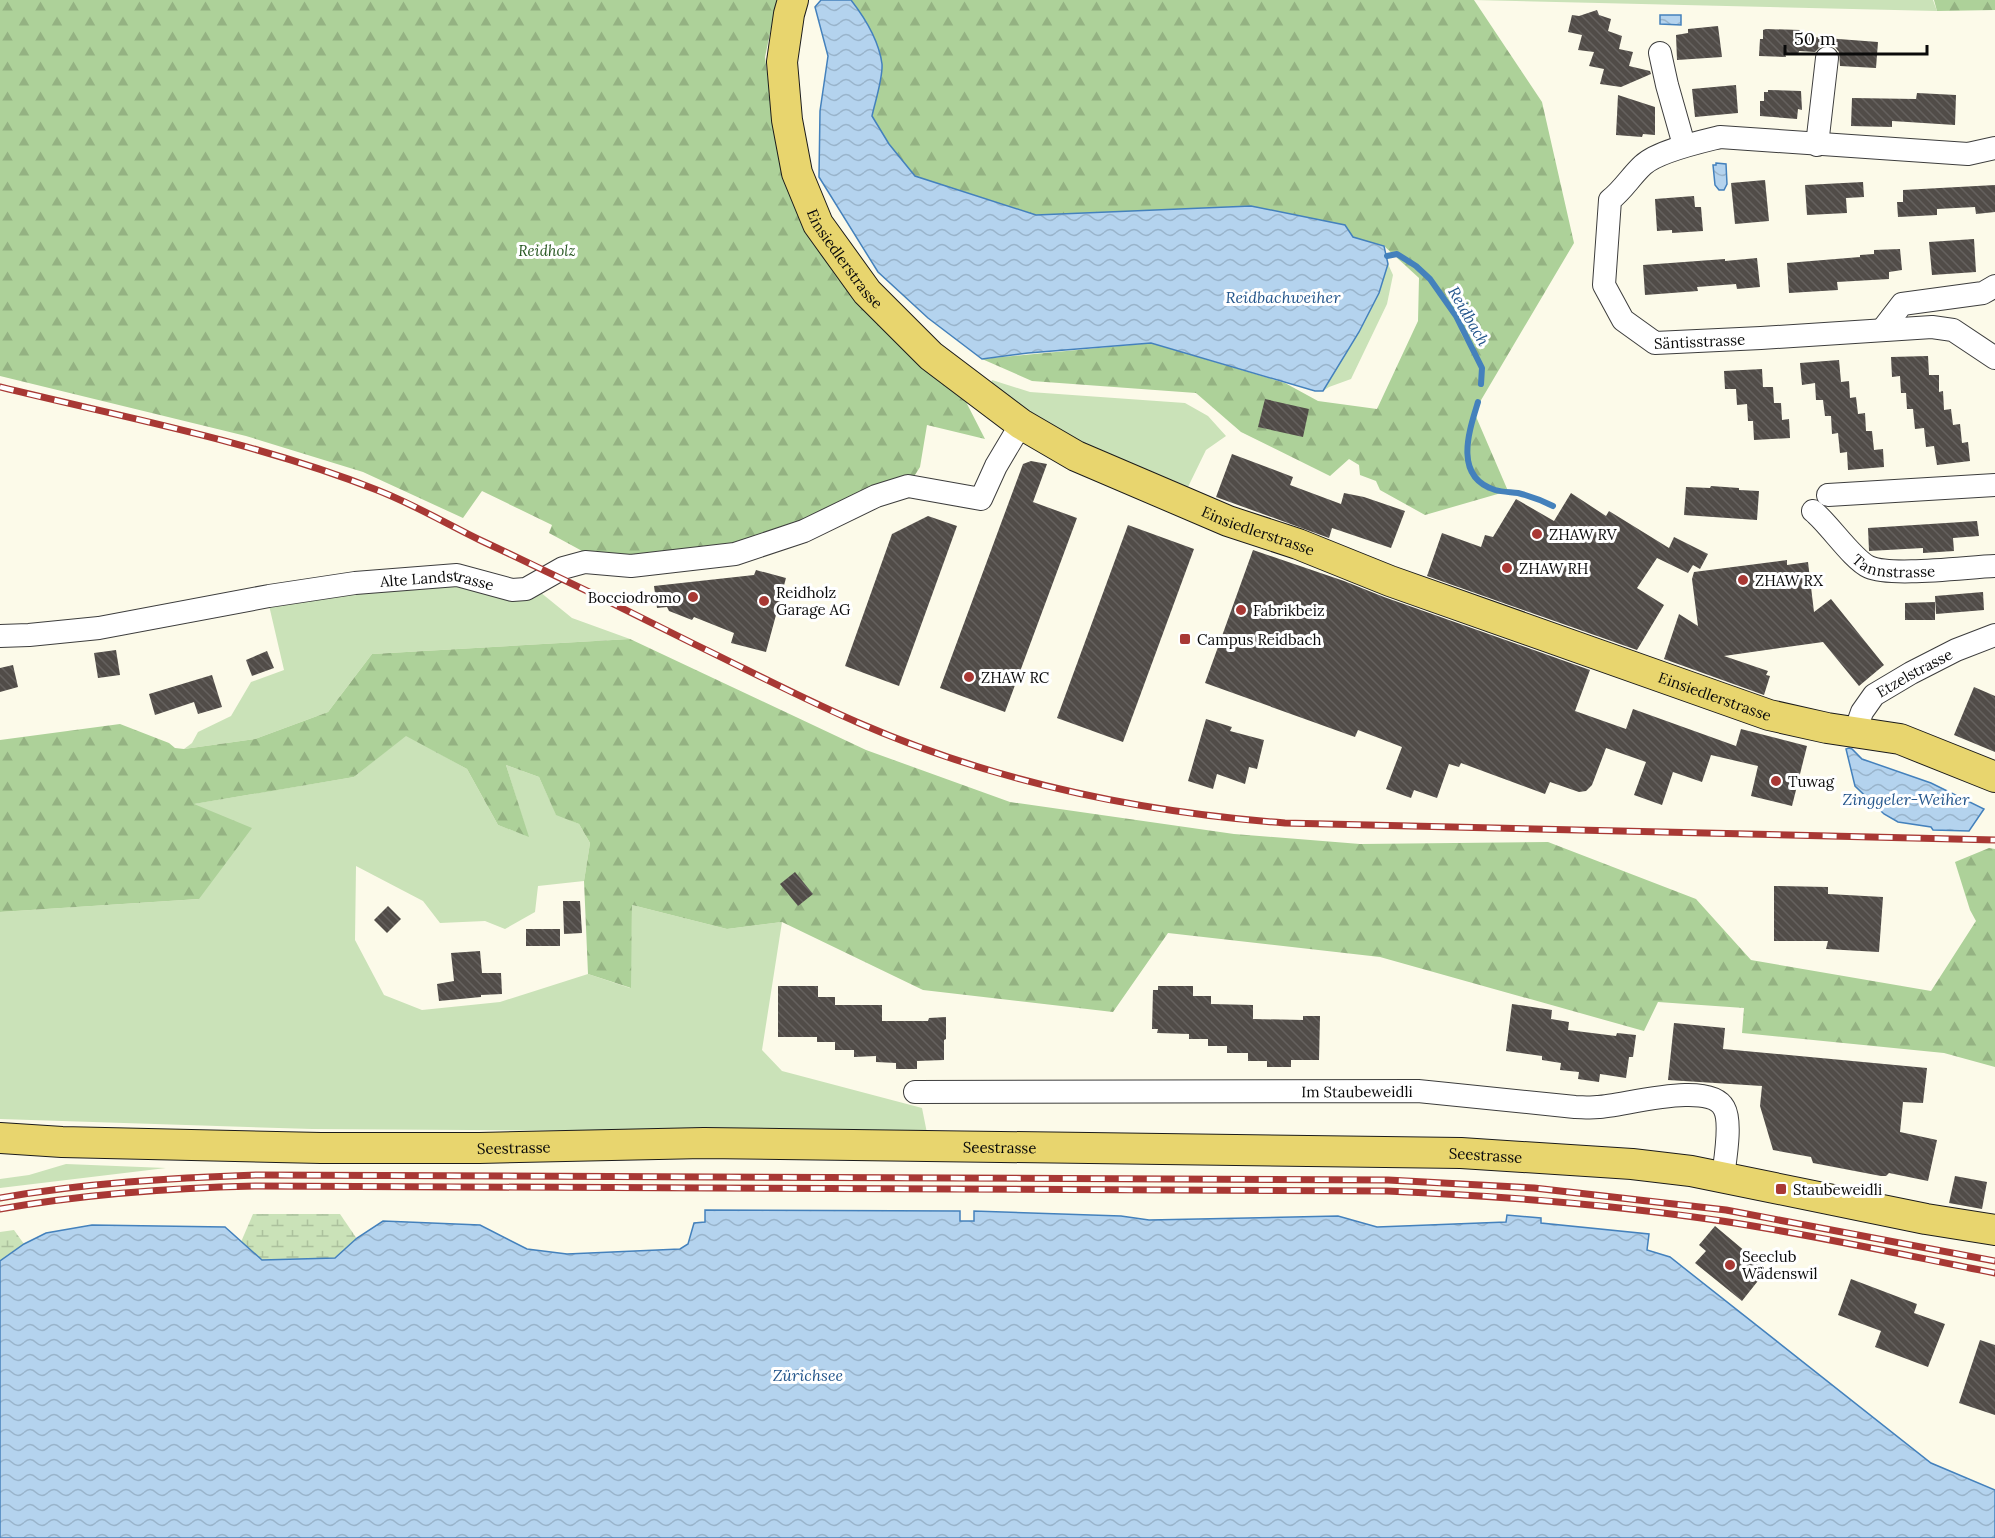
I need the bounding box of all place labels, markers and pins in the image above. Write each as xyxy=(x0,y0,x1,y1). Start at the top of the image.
place label: ZHAW RV xyxy=(1549,525,1618,544)
marker: ZHAW RV xyxy=(1530,527,1544,541)
place label: ZHAW RH xyxy=(1519,559,1589,578)
marker: ZHAW RH xyxy=(1500,561,1514,575)
place label: ZHAW RX xyxy=(1755,571,1823,590)
marker: ZHAW RX xyxy=(1736,573,1750,587)
place label: Reidholz Garage AG xyxy=(776,583,851,619)
place label: Bocciodromo xyxy=(588,588,681,607)
marker: Bocciodromo xyxy=(686,590,700,604)
marker: Reidholz Garage AG xyxy=(757,594,771,608)
place label: Fabrikbeiz xyxy=(1253,601,1325,620)
marker: Fabrikbeiz xyxy=(1234,603,1248,617)
place label: Campus Reidbach xyxy=(1197,630,1322,649)
marker: Campus Reidbach xyxy=(1178,632,1192,646)
place label: ZHAW RC xyxy=(981,668,1050,687)
marker: ZHAW RC xyxy=(962,670,976,684)
place label: Tuwag xyxy=(1788,772,1835,791)
marker: Tuwag xyxy=(1769,774,1783,788)
place label: Staubeweidli xyxy=(1793,1180,1882,1199)
marker: Staubeweidli xyxy=(1774,1182,1788,1196)
place label: Seeclub Wädenswil xyxy=(1742,1247,1818,1283)
marker: Seeclub Wädenswil xyxy=(1723,1258,1737,1272)

